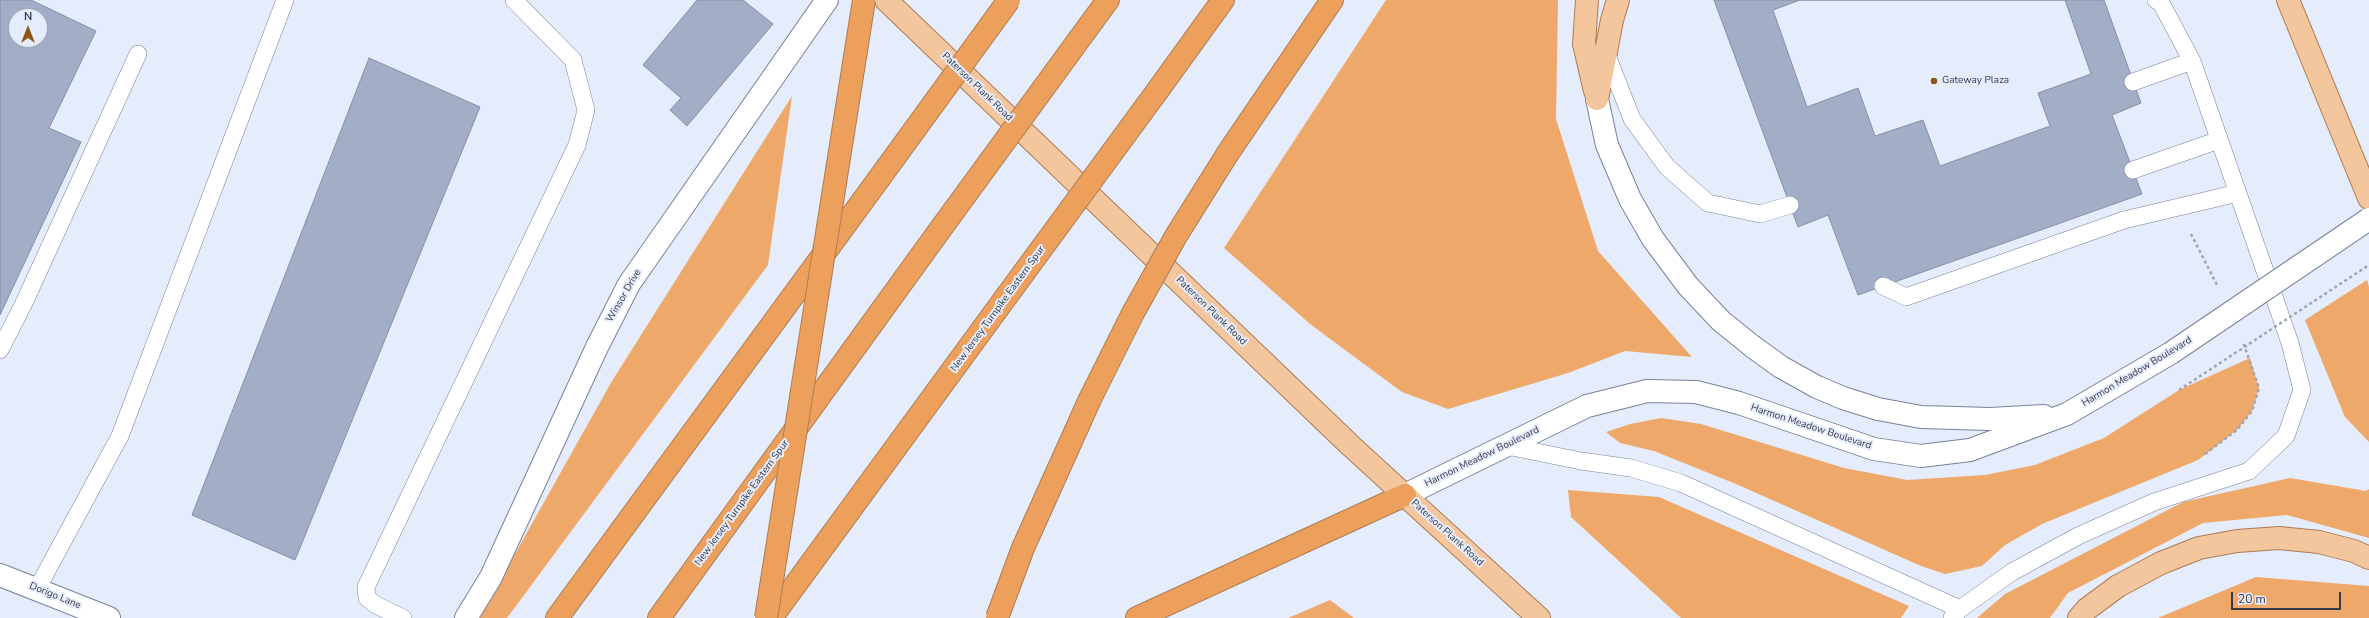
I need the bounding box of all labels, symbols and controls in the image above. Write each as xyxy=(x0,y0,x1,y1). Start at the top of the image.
north arrow xyxy=(8,8,48,48)
text: N xyxy=(24,9,32,24)
street label: Paterson Plank Road xyxy=(939,50,1015,124)
place label: Gateway Plaza xyxy=(1942,75,2009,87)
marker: Gateway Plaza xyxy=(1929,76,1939,86)
street label: New Jersey Turnpike Eastern Spur xyxy=(948,244,1048,374)
street label: Winsor Drive xyxy=(604,267,644,325)
street label: Paterson Plank Road xyxy=(1173,274,1249,348)
street label: Harmon Meadow Boulevard xyxy=(2080,334,2194,410)
street label: Harmon Meadow Boulevard xyxy=(1749,402,1873,452)
street label: Harmon Meadow Boulevard xyxy=(1423,424,1541,490)
street label: New Jersey Turnpike Eastern Spur xyxy=(692,438,792,568)
street label: Paterson Plank Road xyxy=(1408,497,1486,569)
street label: Dorigo Lane xyxy=(27,580,83,612)
scale bar xyxy=(2233,584,2343,610)
text: 20 m xyxy=(2238,591,2266,607)

